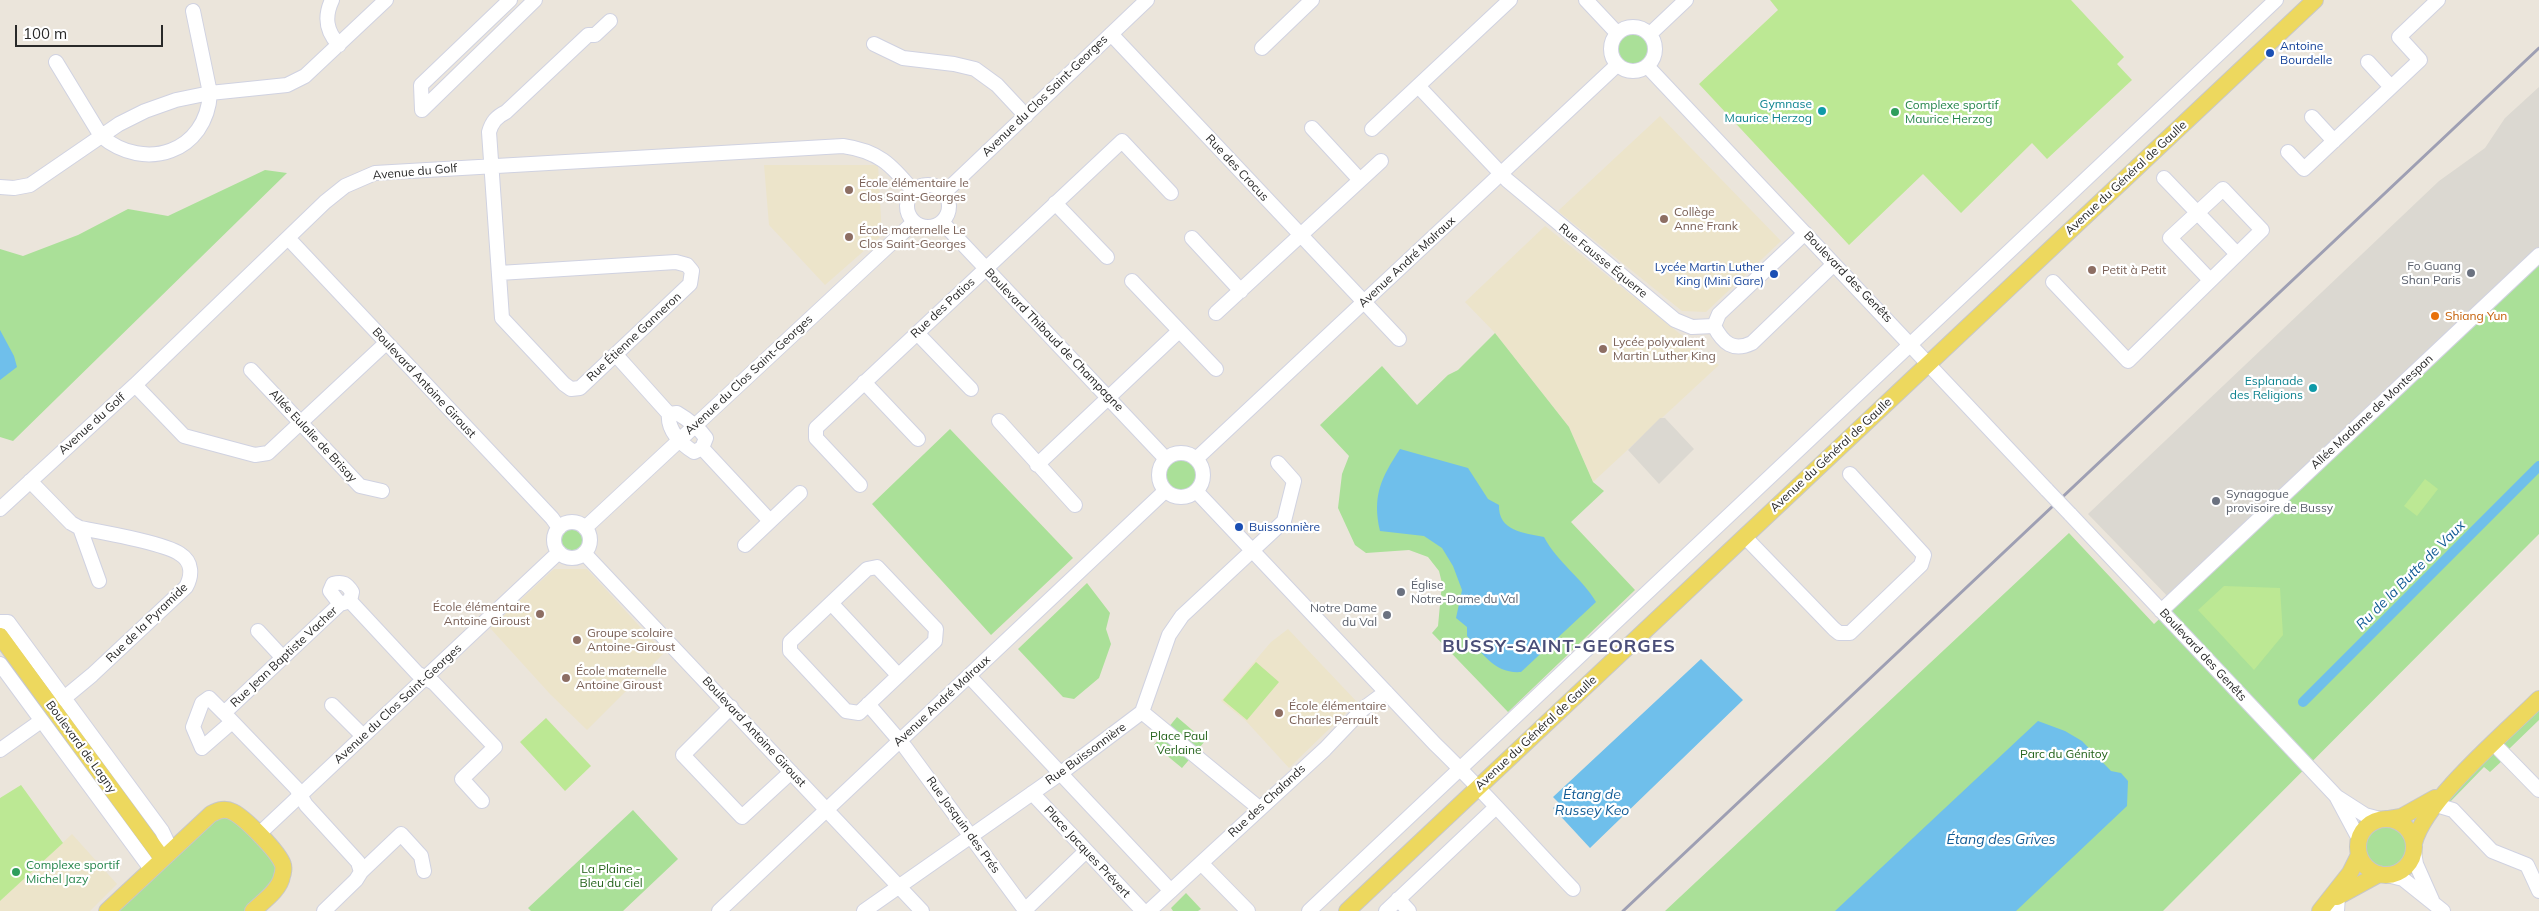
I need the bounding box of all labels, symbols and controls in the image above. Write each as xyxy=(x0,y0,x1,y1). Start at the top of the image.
scale bar xyxy=(18,15,165,47)
text: 100 m xyxy=(23,24,67,43)
street label: Avenue du Clos Saint-Georges xyxy=(979,32,1111,160)
place label: Antoine Bourdelle xyxy=(2280,39,2332,67)
marker: Antoine Bourdelle xyxy=(2264,47,2276,59)
place label: Gymnase Maurice Herzog xyxy=(1725,97,1812,125)
place label: Complexe sportif Maurice Herzog xyxy=(1905,98,1998,126)
marker: Gymnase Maurice Herzog xyxy=(1816,105,1828,117)
marker: Complexe sportif Maurice Herzog xyxy=(1889,106,1901,118)
street label: Avenue du Général de Gaulle xyxy=(2062,118,2190,238)
street label: Rue des Crocus xyxy=(1202,132,1272,204)
street label: Avenue du Golf xyxy=(372,161,458,183)
place label: École élémentaire le Clos Saint-Georges xyxy=(859,176,969,204)
marker: École élémentaire le Clos Saint-Georges xyxy=(843,184,855,196)
place label: Collège Anne Frank xyxy=(1674,205,1738,233)
street label: Avenue André Malraux xyxy=(1356,213,1458,311)
marker: Collège Anne Frank xyxy=(1658,213,1670,225)
street label: Rue Fausse Équerre xyxy=(1556,221,1650,301)
place label: École maternelle Le Clos Saint-Georges xyxy=(859,223,966,251)
street label: Boulevard des Genêts xyxy=(1801,228,1895,326)
marker: École maternelle Le Clos Saint-Georges xyxy=(843,231,855,243)
place label: Fo Guang Shan Paris xyxy=(2401,259,2461,287)
place label: Lycée Martin Luther King (Mini Gare) xyxy=(1655,260,1764,288)
place label: Petit à Petit xyxy=(2102,263,2166,277)
marker: Petit à Petit xyxy=(2086,264,2098,276)
street label: Boulevard Thibaud de Champagne xyxy=(982,266,1126,414)
marker: Fo Guang Shan Paris xyxy=(2465,267,2477,279)
marker: Lycée Martin Luther King (Mini Gare) xyxy=(1768,268,1780,280)
street label: Rue des Patios xyxy=(908,275,978,341)
street label: Rue Étienne Ganneron xyxy=(584,289,684,385)
place label: Shiang Yun xyxy=(2445,309,2507,323)
marker: Shiang Yun xyxy=(2429,310,2441,322)
street label: Avenue du Clos Saint-Georges xyxy=(682,312,816,438)
street label: Boulevard Antoine Giroust xyxy=(369,325,479,441)
place label: Lycée polyvalent Martin Luther King xyxy=(1613,335,1716,363)
marker: Lycée polyvalent Martin Luther King xyxy=(1597,343,1609,355)
street label: Allée Madame de Montespan xyxy=(2308,352,2436,472)
place label: Esplanade des Religions xyxy=(2230,374,2303,402)
marker: Esplanade des Religions xyxy=(2307,382,2319,394)
street label: Allée Eulalie de Brisay xyxy=(266,387,360,485)
street label: Avenue du Golf xyxy=(56,390,128,458)
street label: Avenue du Général de Gaulle xyxy=(1767,395,1895,515)
place label: Synagogue provisoire de Bussy xyxy=(2226,487,2333,515)
marker: Synagogue provisoire de Bussy xyxy=(2210,495,2222,507)
water label: Ru de la Butte de Vaux xyxy=(2353,517,2469,633)
place label: Buissonnière xyxy=(1249,520,1320,534)
marker: Buissonnière xyxy=(1233,521,1245,533)
place label: Église Notre-Dame du Val xyxy=(1411,578,1518,606)
street label: Rue de la Pyramide xyxy=(103,580,191,666)
marker: Église Notre-Dame du Val xyxy=(1395,586,1407,598)
place label: École élémentaire Antoine Giroust xyxy=(433,600,530,628)
place label: Notre Dame du Val xyxy=(1310,601,1377,629)
street label: Rue Jean Baptiste Vacher xyxy=(228,604,340,710)
street label: Boulevard des Genêts xyxy=(2156,606,2250,704)
marker: École élémentaire Antoine Giroust xyxy=(534,608,546,620)
marker: Notre Dame du Val xyxy=(1381,609,1393,621)
place label: Groupe scolaire Antoine-Giroust xyxy=(587,626,675,654)
marker: Groupe scolaire Antoine-Giroust xyxy=(571,634,583,646)
district label: BUSSY-SAINT-GEORGES xyxy=(1440,636,1678,658)
street label: Avenue du Clos Saint-Georges xyxy=(331,641,465,767)
street label: Avenue André Malraux xyxy=(891,652,993,750)
place label: École maternelle Antoine Giroust xyxy=(576,664,667,692)
marker: École maternelle Antoine Giroust xyxy=(560,672,572,684)
street label: Avenue du Général de Gaulle xyxy=(1472,673,1600,793)
street label: Boulevard Antoine Giroust xyxy=(699,674,809,790)
street label: Boulevard de Lagny xyxy=(43,698,119,796)
place label: École élémentaire Charles Perrault xyxy=(1289,699,1386,727)
marker: École élémentaire Charles Perrault xyxy=(1273,707,1285,719)
street label: Rue Buissonnière xyxy=(1043,720,1129,788)
park label: Place Paul Verlaine xyxy=(1150,729,1208,757)
park label: Parc du Génitoy xyxy=(2020,747,2108,761)
street label: Rue des Chalands xyxy=(1225,762,1309,840)
street label: Rue Josquin des Prés xyxy=(923,774,1003,876)
water label: Étang de Russey Keo xyxy=(1555,787,1629,820)
street label: Place Jacques Prévert xyxy=(1041,803,1133,901)
water label: Étang des Grives xyxy=(1947,832,2055,848)
place label: Complexe sportif Michel Jazy xyxy=(26,858,119,886)
park label: La Plaine - Bleu du ciel xyxy=(579,862,643,890)
marker: Complexe sportif Michel Jazy xyxy=(10,866,22,878)

